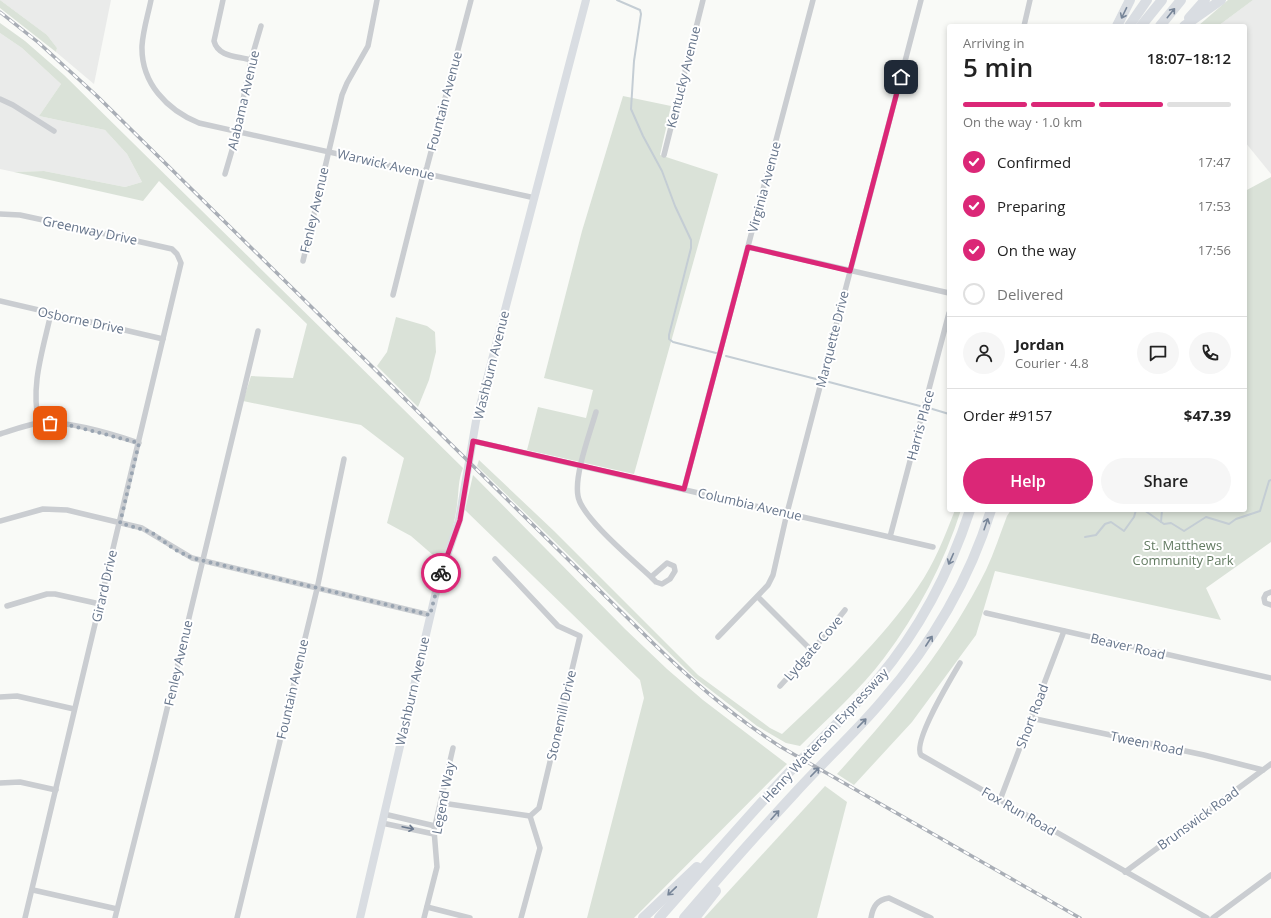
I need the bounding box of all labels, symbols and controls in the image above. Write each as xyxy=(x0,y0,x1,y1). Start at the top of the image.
one-way arrow xyxy=(1119,7,1127,19)
one-way arrow xyxy=(1166,7,1175,18)
street label: Kentucky Avenue xyxy=(662,24,704,130)
text: Arriving in xyxy=(963,34,1025,52)
street label: Alabama Avenue xyxy=(223,48,263,152)
text: 18:07–18:12 xyxy=(1147,48,1231,68)
street label: Fountain Avenue xyxy=(422,49,466,153)
text: 5 min xyxy=(963,49,1033,85)
pin xyxy=(884,60,918,94)
icon: home xyxy=(890,66,912,88)
text: On the way · 1.0 km xyxy=(963,113,1082,131)
street label: Virginia Avenue xyxy=(743,139,785,235)
street label: Warwick Avenue xyxy=(335,144,437,184)
icon: check xyxy=(963,151,985,173)
text: Confirmed xyxy=(997,152,1071,172)
text: 17:47 xyxy=(1198,153,1231,171)
street label: Fenley Avenue xyxy=(295,165,333,255)
icon: check xyxy=(963,195,985,217)
text: Preparing xyxy=(997,196,1065,216)
text: 17:53 xyxy=(1198,197,1231,215)
street label: Greenway Drive xyxy=(41,211,139,249)
icon: check xyxy=(963,239,985,261)
text: On the way xyxy=(997,240,1076,260)
text: 17:56 xyxy=(1198,241,1231,259)
text: Delivered xyxy=(997,284,1064,304)
street label: Marquette Drive xyxy=(811,289,853,389)
street label: Osborne Drive xyxy=(36,302,126,338)
street label: Washburn Avenue xyxy=(469,309,513,421)
button: person xyxy=(963,332,1005,374)
button: chat xyxy=(1137,332,1179,374)
button: phone xyxy=(1189,332,1231,374)
text: Jordan xyxy=(1015,334,1064,354)
text: Courier · 4.8 xyxy=(1015,354,1089,372)
street label: Harris Place xyxy=(902,388,938,462)
text: Order #9157 xyxy=(963,405,1052,425)
text: $47.39 xyxy=(1184,405,1231,425)
pin xyxy=(33,406,67,440)
icon: bag xyxy=(39,412,61,434)
button: Help xyxy=(963,458,1093,504)
button: Share xyxy=(1101,458,1231,504)
street label: Columbia Avenue xyxy=(696,483,804,525)
one-way arrow xyxy=(983,518,990,531)
park label: St. Matthews Community Park xyxy=(1132,536,1234,569)
street label: Girard Drive xyxy=(87,548,121,624)
courier xyxy=(421,553,461,593)
one-way arrow xyxy=(947,553,954,565)
icon: bike xyxy=(430,562,452,584)
street label: Lydgate Cove xyxy=(780,612,846,684)
street label: Fenley Avenue xyxy=(159,618,197,708)
street label: Beaver Road xyxy=(1089,629,1167,663)
street label: Washburn Avenue xyxy=(391,635,433,747)
one-way arrow xyxy=(925,636,933,647)
street label: Fountain Avenue xyxy=(272,637,312,741)
street label: Henry Watterson Expressway xyxy=(758,664,892,806)
street label: Stonemill Drive xyxy=(542,668,580,762)
street label: Short Road xyxy=(1012,681,1052,751)
one-way arrow xyxy=(857,718,866,728)
street label: Tween Road xyxy=(1109,726,1185,760)
street label: Legend Way xyxy=(427,760,459,836)
one-way arrow xyxy=(810,767,820,777)
street label: Fox Run Road xyxy=(979,782,1059,840)
street label: Brunswick Road xyxy=(1154,782,1242,854)
one-way arrow xyxy=(770,811,779,821)
one-way arrow xyxy=(402,825,415,833)
one-way arrow xyxy=(667,886,677,896)

